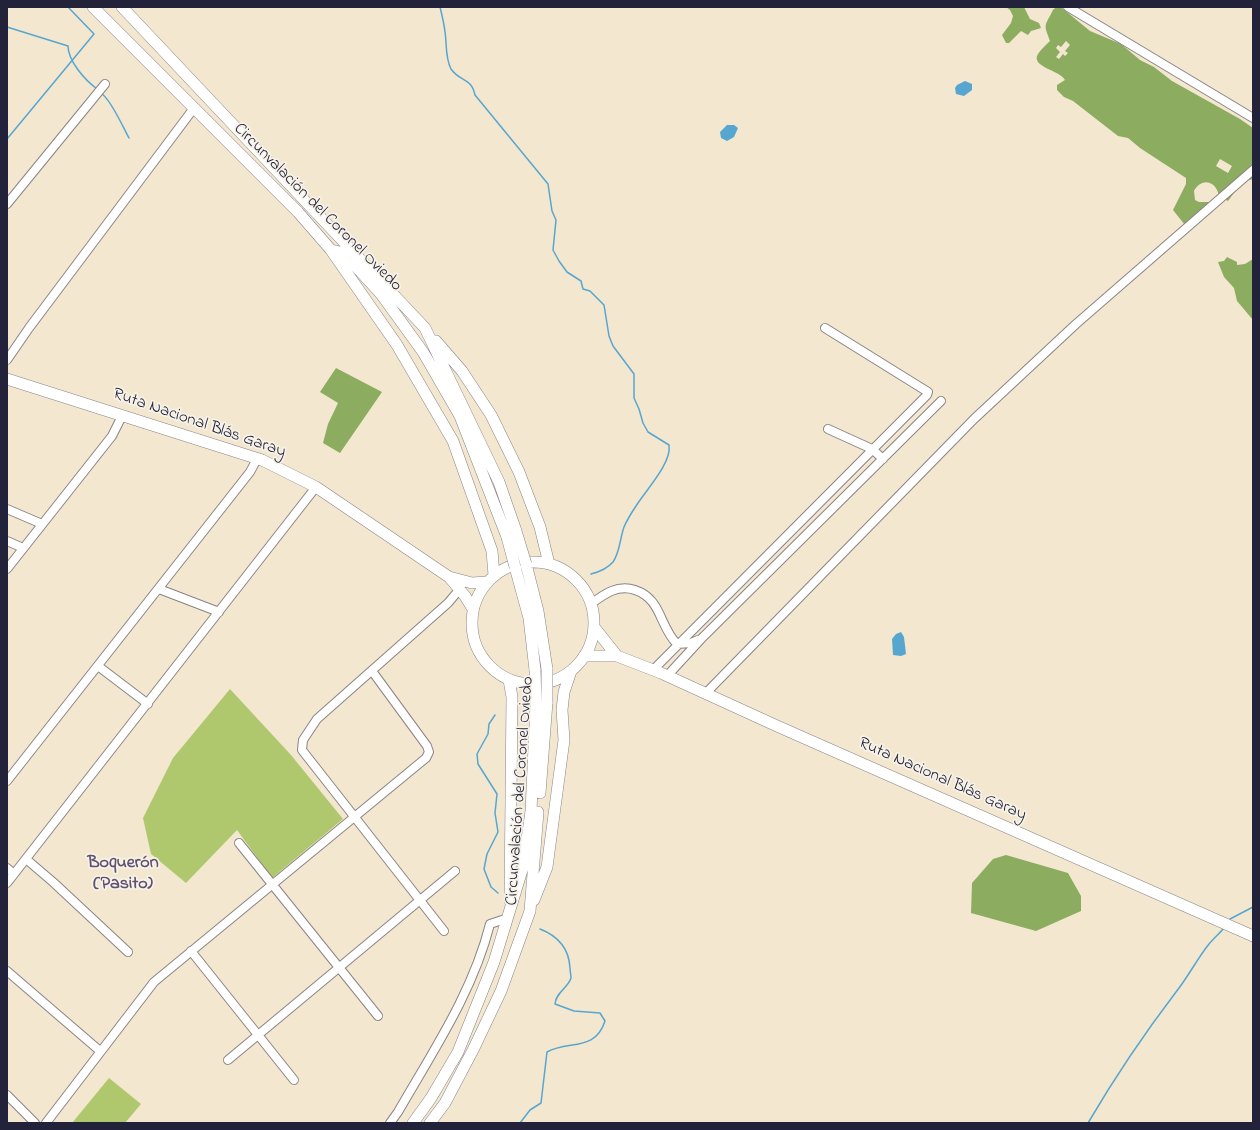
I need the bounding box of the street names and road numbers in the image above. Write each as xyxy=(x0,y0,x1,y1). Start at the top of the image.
street label: Circunvalación del Coronel Oviedo xyxy=(229,120,405,296)
street label: Ruta Nacional Blás Garay xyxy=(110,385,288,463)
street label: Circunvalación del Coronel Oviedo xyxy=(503,676,539,906)
street label: Ruta Nacional Blás Garay xyxy=(855,734,1029,826)

